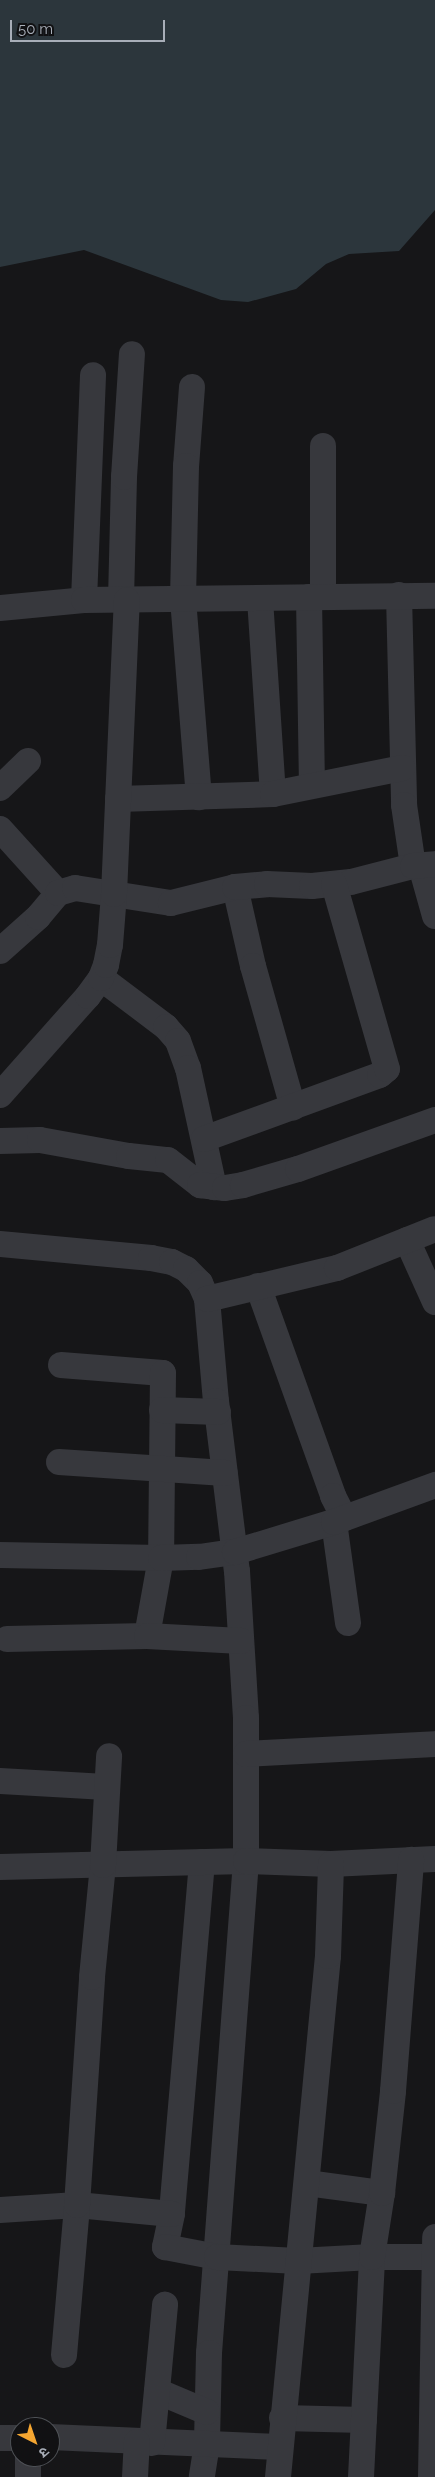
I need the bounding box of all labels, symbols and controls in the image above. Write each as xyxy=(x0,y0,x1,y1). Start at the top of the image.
scale bar xyxy=(12,10,168,42)
text: 50 m xyxy=(18,20,53,38)
north arrow xyxy=(10,2417,60,2467)
text: उ xyxy=(36,2444,53,2461)

